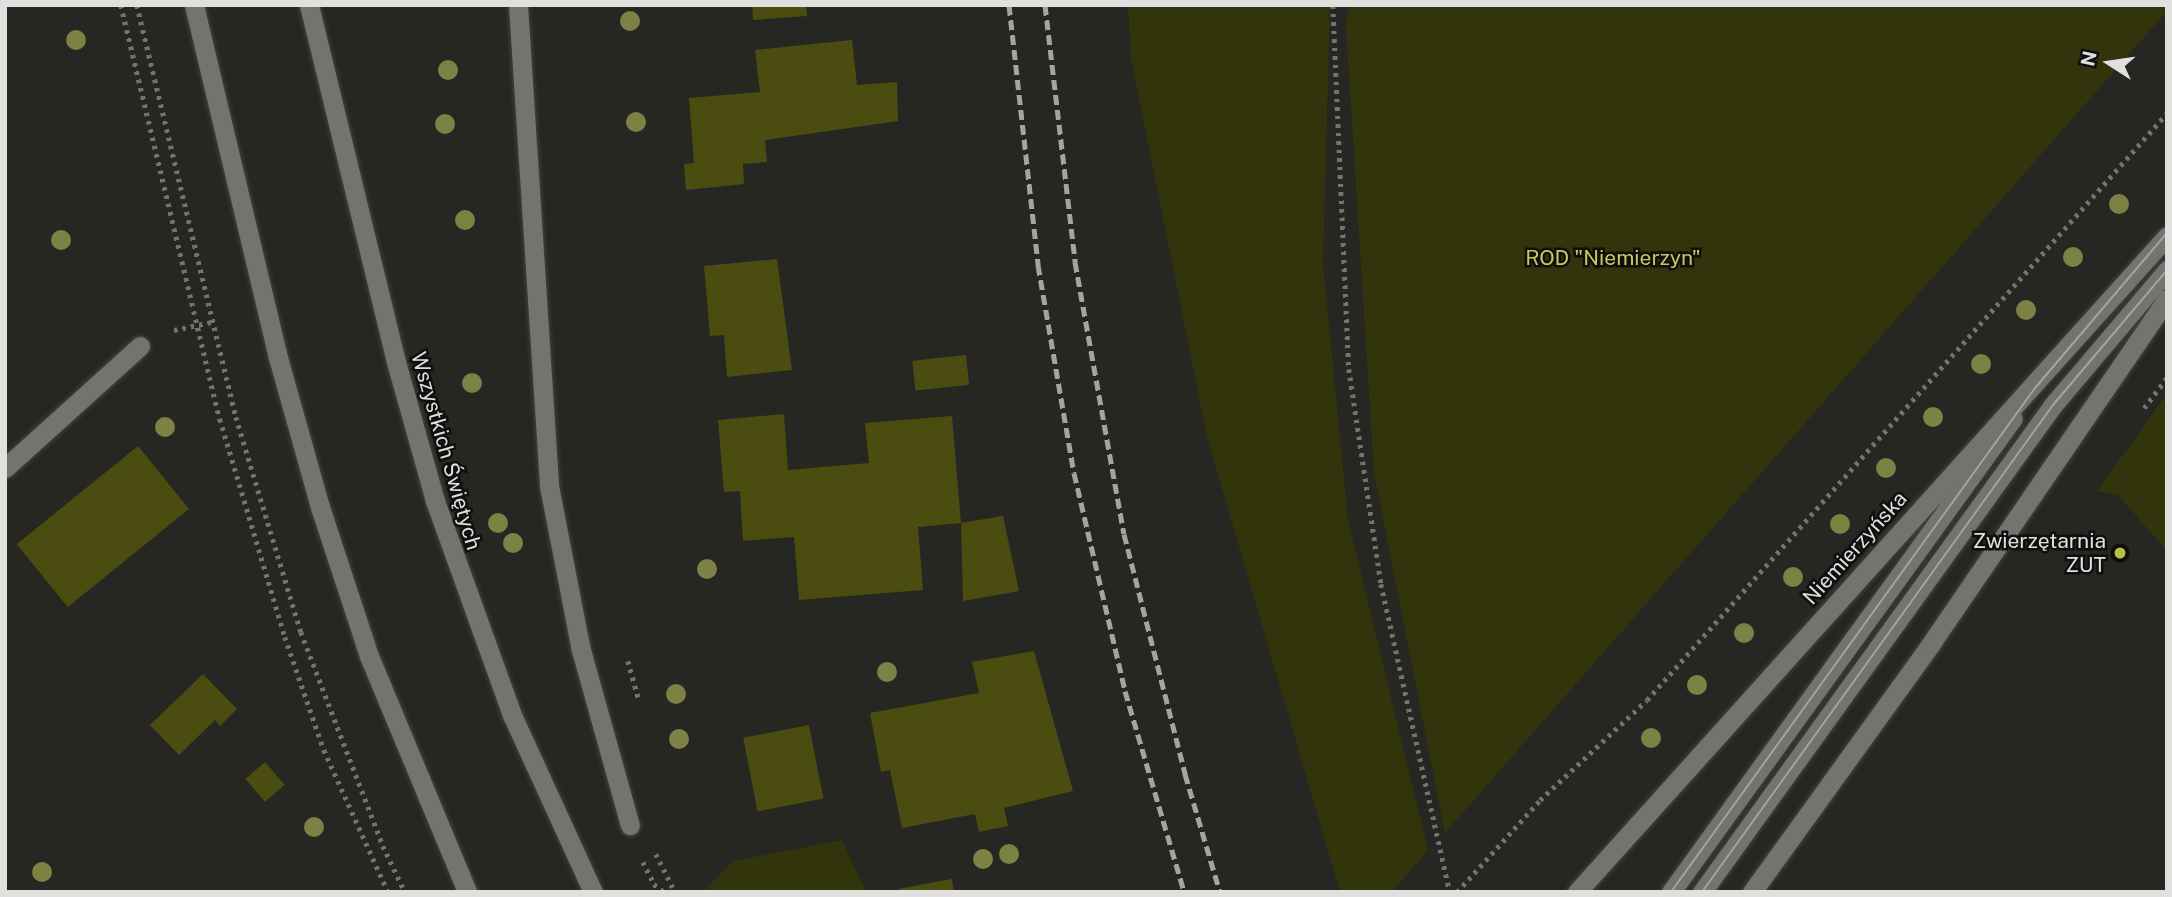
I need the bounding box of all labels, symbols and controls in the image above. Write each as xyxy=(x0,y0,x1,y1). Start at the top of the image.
north arrow xyxy=(2074,28,2144,98)
text: N xyxy=(2076,49,2101,68)
park label: ROD "Niemierzyn" xyxy=(1525,245,1701,271)
street label: Wszystkich Świętych xyxy=(406,349,486,553)
street label: Niemierzyńska xyxy=(1798,486,1912,610)
place label: Zwierzętarnia ZUT xyxy=(1973,528,2106,578)
marker: Zwierzętarnia ZUT xyxy=(2112,545,2128,561)

